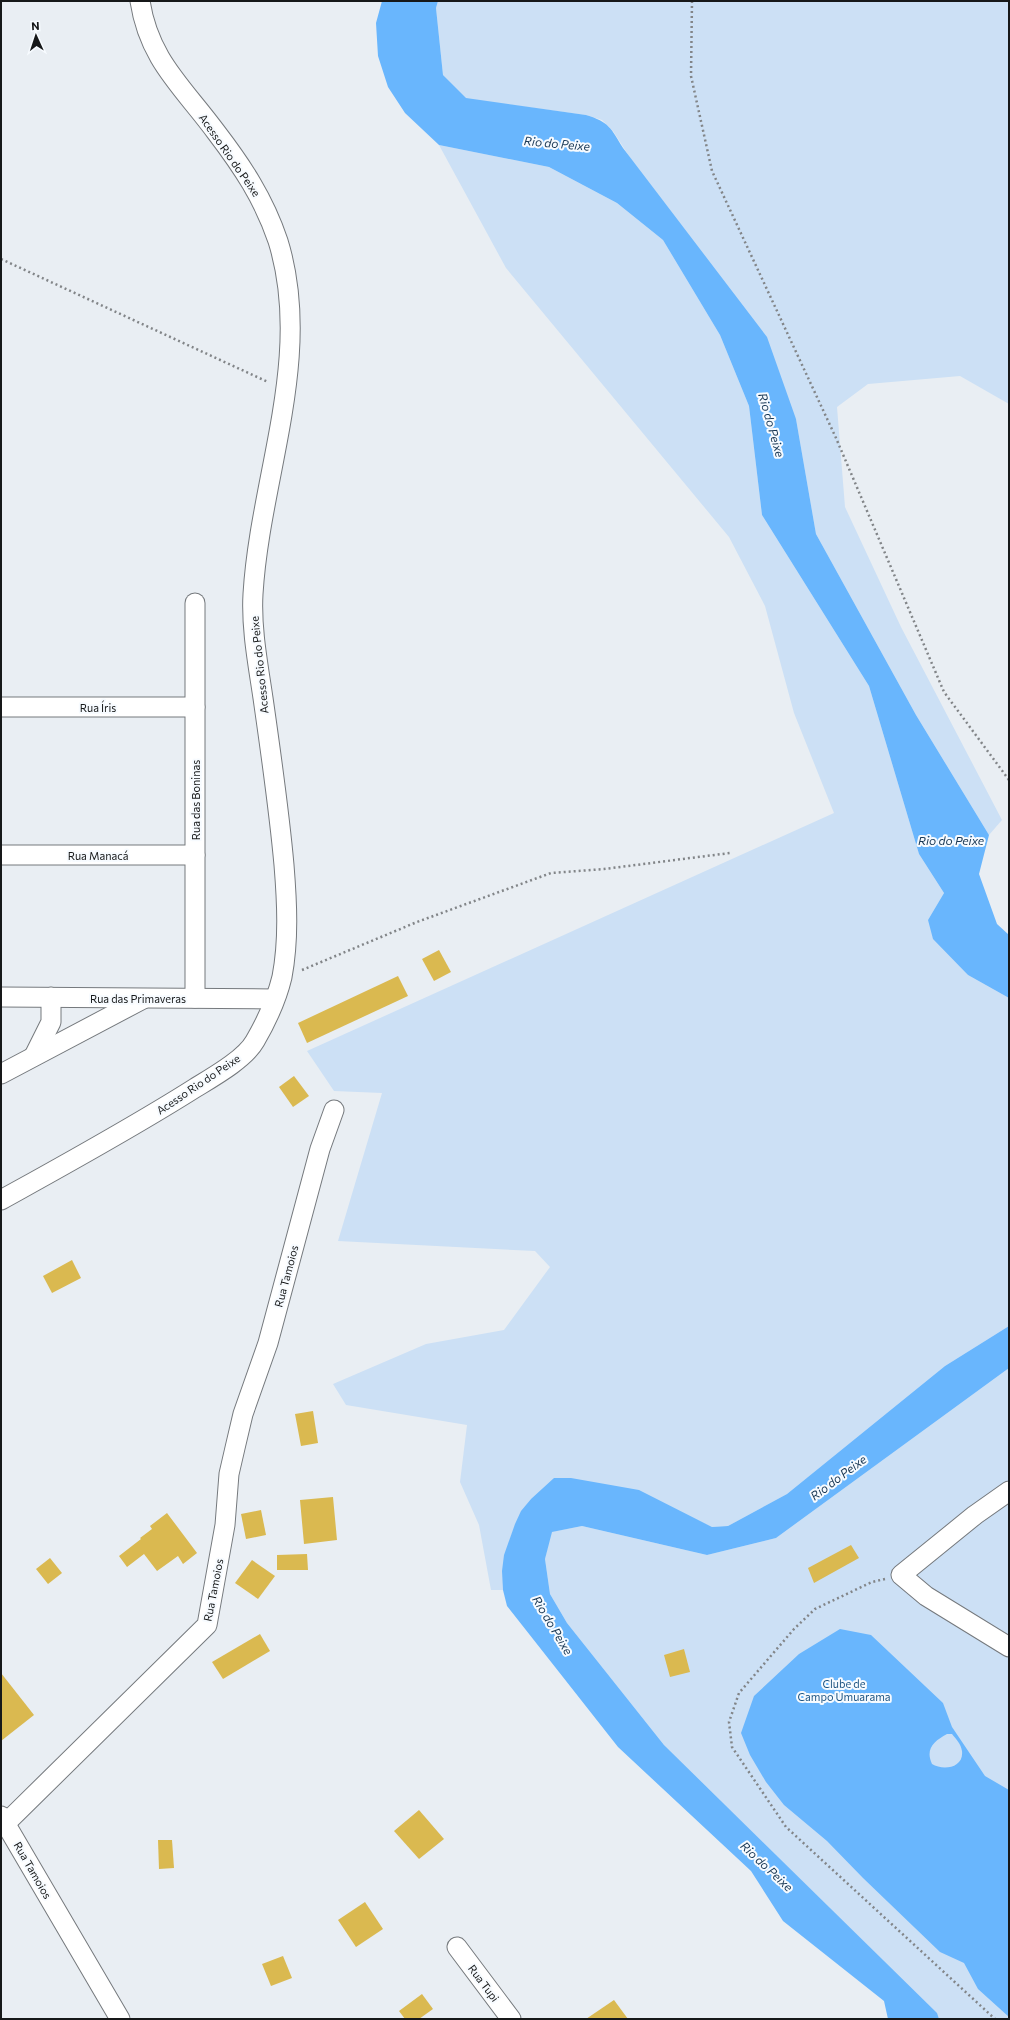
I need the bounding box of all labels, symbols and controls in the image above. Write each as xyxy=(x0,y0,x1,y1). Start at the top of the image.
north arrow xyxy=(16,16,56,56)
text: N xyxy=(31,19,40,32)
street label: Acesso Rio do Peixe xyxy=(197,111,264,199)
water label: Rio do Peixe xyxy=(523,133,591,153)
water label: Rio do Peixe xyxy=(756,391,788,459)
street label: Acesso Rio do Peixe xyxy=(247,615,271,714)
street label: Rua Íris xyxy=(80,700,116,714)
street label: Rua das Boninas xyxy=(189,760,202,840)
water label: Rio do Peixe xyxy=(918,833,985,847)
street label: Rua Manacá xyxy=(68,849,128,862)
street label: Rua das Primaveras xyxy=(90,992,186,1005)
street label: Acesso Rio do Peixe xyxy=(154,1051,242,1117)
street label: Rua Tamoios xyxy=(271,1244,301,1308)
water label: Rio do Peixe xyxy=(807,1451,869,1503)
street label: Rua Tamoios xyxy=(201,1558,225,1622)
water label: Rio do Peixe xyxy=(530,1593,576,1658)
park label: Clube de Campo Umuarama xyxy=(798,1677,891,1703)
water label: Rio do Peixe xyxy=(738,1838,796,1894)
street label: Rua Tamoios xyxy=(11,1839,55,1901)
street label: Rua Tupi xyxy=(466,1962,502,2004)

